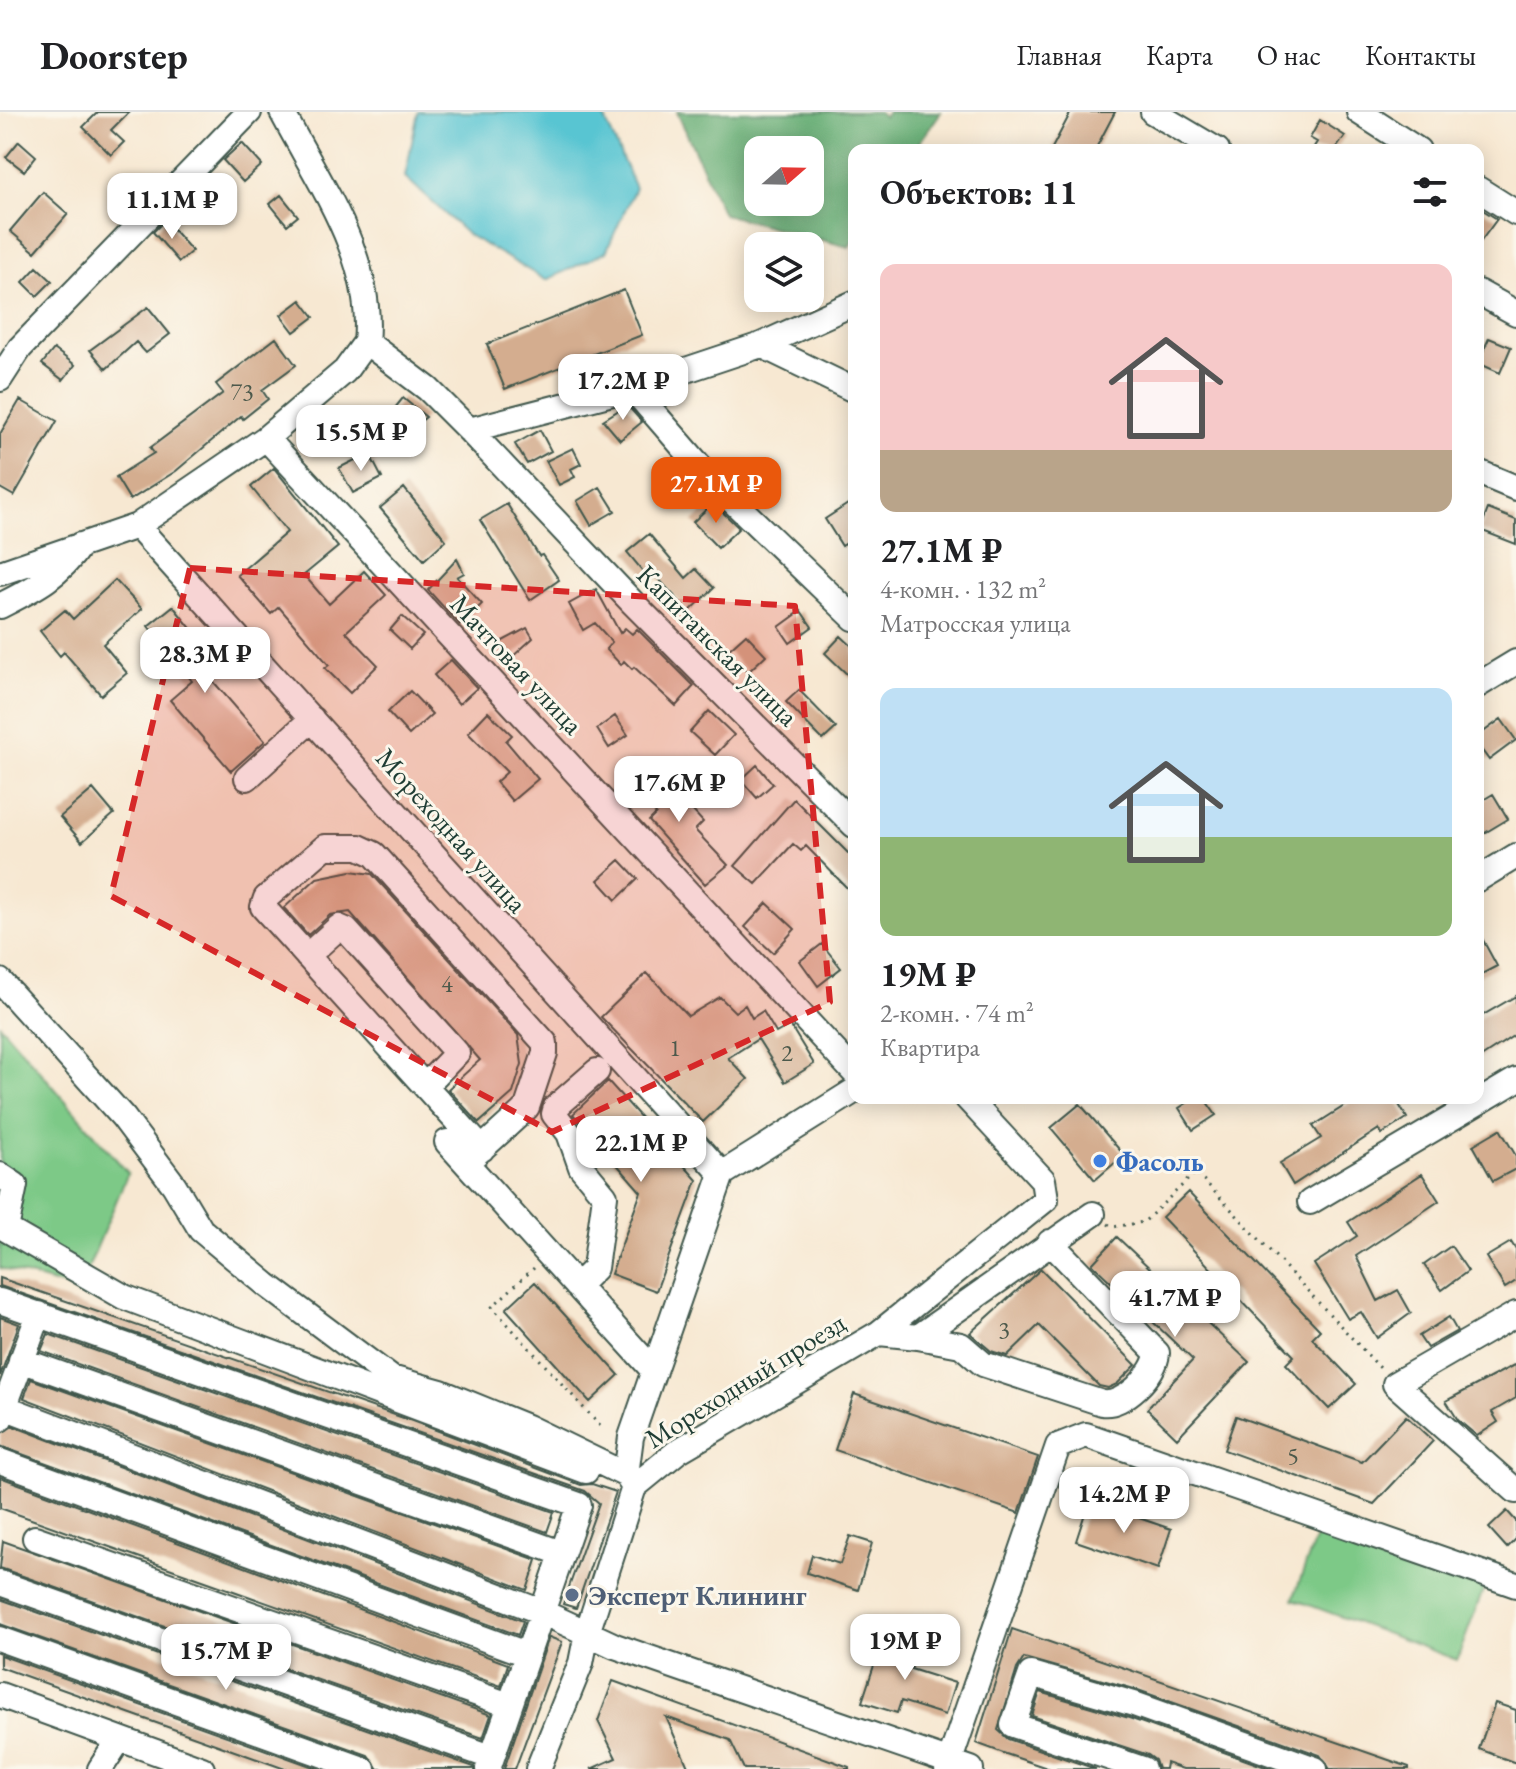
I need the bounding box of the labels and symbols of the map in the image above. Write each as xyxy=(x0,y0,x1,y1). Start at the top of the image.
north arrow xyxy=(744,136,824,216)
pin: 11.1M ₽ xyxy=(98,173,246,241)
pin: 17.2M ₽ xyxy=(549,354,697,422)
house number: 73 xyxy=(230,376,254,407)
pin: 15.5M ₽ xyxy=(287,405,435,473)
pin: 27.1M ₽ xyxy=(642,457,790,525)
street label: Капитанская улица xyxy=(629,556,807,734)
street label: Мачтовая улица xyxy=(443,586,592,743)
pin: 28.3M ₽ xyxy=(131,627,279,695)
street label: Мореходная улица xyxy=(368,740,536,921)
pin: 17.6M ₽ xyxy=(605,756,753,824)
house number: 4 xyxy=(441,968,453,999)
house number: 1 xyxy=(669,1032,681,1063)
house number: 2 xyxy=(781,1037,793,1068)
pin: 22.1M ₽ xyxy=(567,1116,715,1184)
place label: Фасоль xyxy=(1116,1143,1204,1179)
marker: Фасоль xyxy=(1091,1152,1109,1170)
pin: 41.7M ₽ xyxy=(1101,1271,1249,1339)
street label: Мореходный проезд xyxy=(638,1304,852,1456)
house number: 3 xyxy=(998,1314,1010,1345)
house number: 5 xyxy=(1287,1440,1299,1471)
pin: 14.2M ₽ xyxy=(1050,1467,1198,1535)
place label: Эксперт Клининг xyxy=(588,1577,807,1613)
marker: Эксперт Клининг xyxy=(563,1586,581,1604)
pin: 19M ₽ xyxy=(849,1614,961,1682)
pin: 15.7M ₽ xyxy=(152,1624,300,1692)

